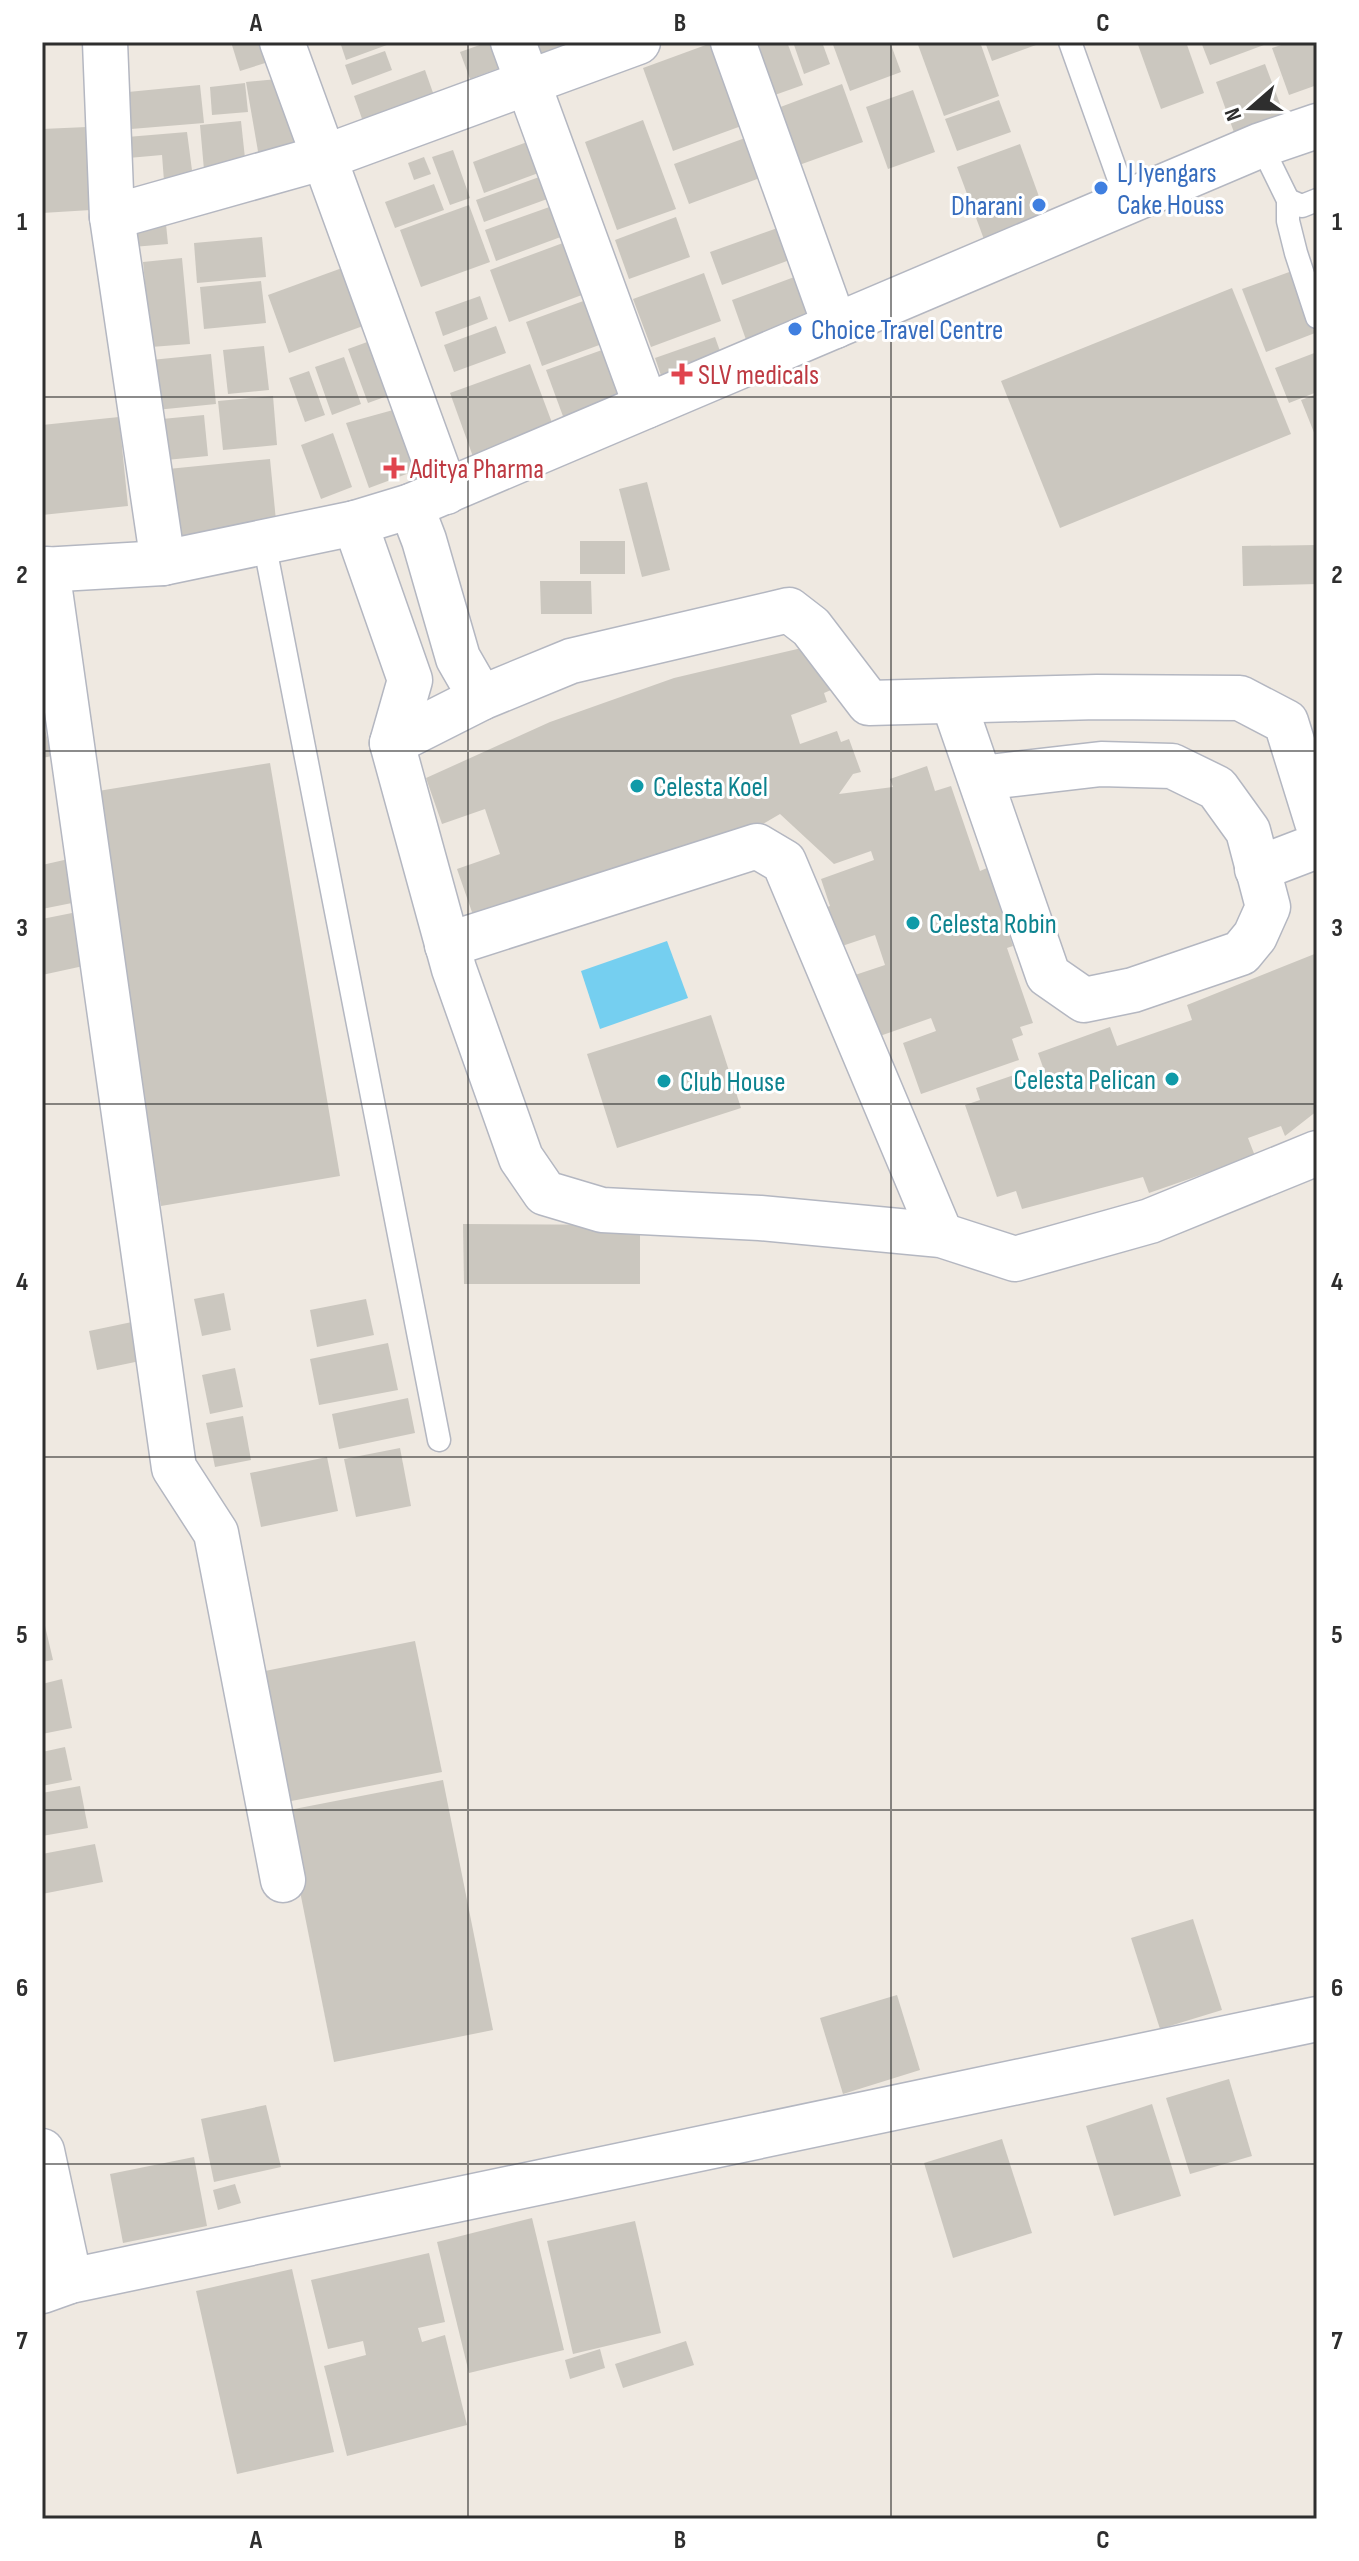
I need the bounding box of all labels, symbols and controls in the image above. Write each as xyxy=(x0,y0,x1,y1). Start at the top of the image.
text: A xyxy=(249,8,263,39)
text: B xyxy=(674,8,686,39)
text: C xyxy=(1096,8,1110,39)
north arrow xyxy=(1211,68,1291,148)
text: N xyxy=(1219,104,1248,124)
place label: LJ Iyengars Cake Houss xyxy=(1117,157,1224,222)
marker: LJ Iyengars Cake Houss xyxy=(1092,179,1110,197)
place label: Dharani xyxy=(951,190,1023,223)
marker: Dharani xyxy=(1030,196,1048,214)
text: 1 xyxy=(17,207,27,238)
text: 1 xyxy=(1332,207,1342,238)
place label: Choice Travel Centre xyxy=(811,314,1003,347)
marker: Choice Travel Centre xyxy=(786,320,804,338)
place label: SLV medicals xyxy=(698,359,819,392)
marker: SLV medicals xyxy=(673,365,691,383)
place label: Aditya Pharma xyxy=(409,453,544,486)
marker: Aditya Pharma xyxy=(385,459,403,477)
text: 2 xyxy=(16,560,28,591)
text: 2 xyxy=(1331,560,1343,591)
place label: Celesta Koel xyxy=(653,771,768,804)
marker: Celesta Koel xyxy=(628,777,646,795)
place label: Celesta Robin xyxy=(929,908,1057,941)
text: 3 xyxy=(16,913,28,944)
text: 3 xyxy=(1331,913,1343,944)
marker: Celesta Robin xyxy=(904,914,922,932)
place label: Celesta Pelican xyxy=(1014,1064,1156,1097)
place label: Club House xyxy=(680,1066,785,1099)
marker: Celesta Pelican xyxy=(1163,1070,1181,1088)
marker: Club House xyxy=(655,1072,673,1090)
text: 4 xyxy=(16,1267,28,1298)
text: 4 xyxy=(1331,1267,1343,1298)
text: 5 xyxy=(16,1620,28,1651)
text: 5 xyxy=(1331,1620,1343,1651)
text: 6 xyxy=(16,1973,28,2004)
text: 6 xyxy=(1331,1973,1343,2004)
text: 7 xyxy=(16,2326,28,2357)
text: 7 xyxy=(1331,2326,1343,2357)
text: A xyxy=(249,2525,263,2556)
text: B xyxy=(674,2525,686,2556)
text: C xyxy=(1096,2525,1110,2556)

